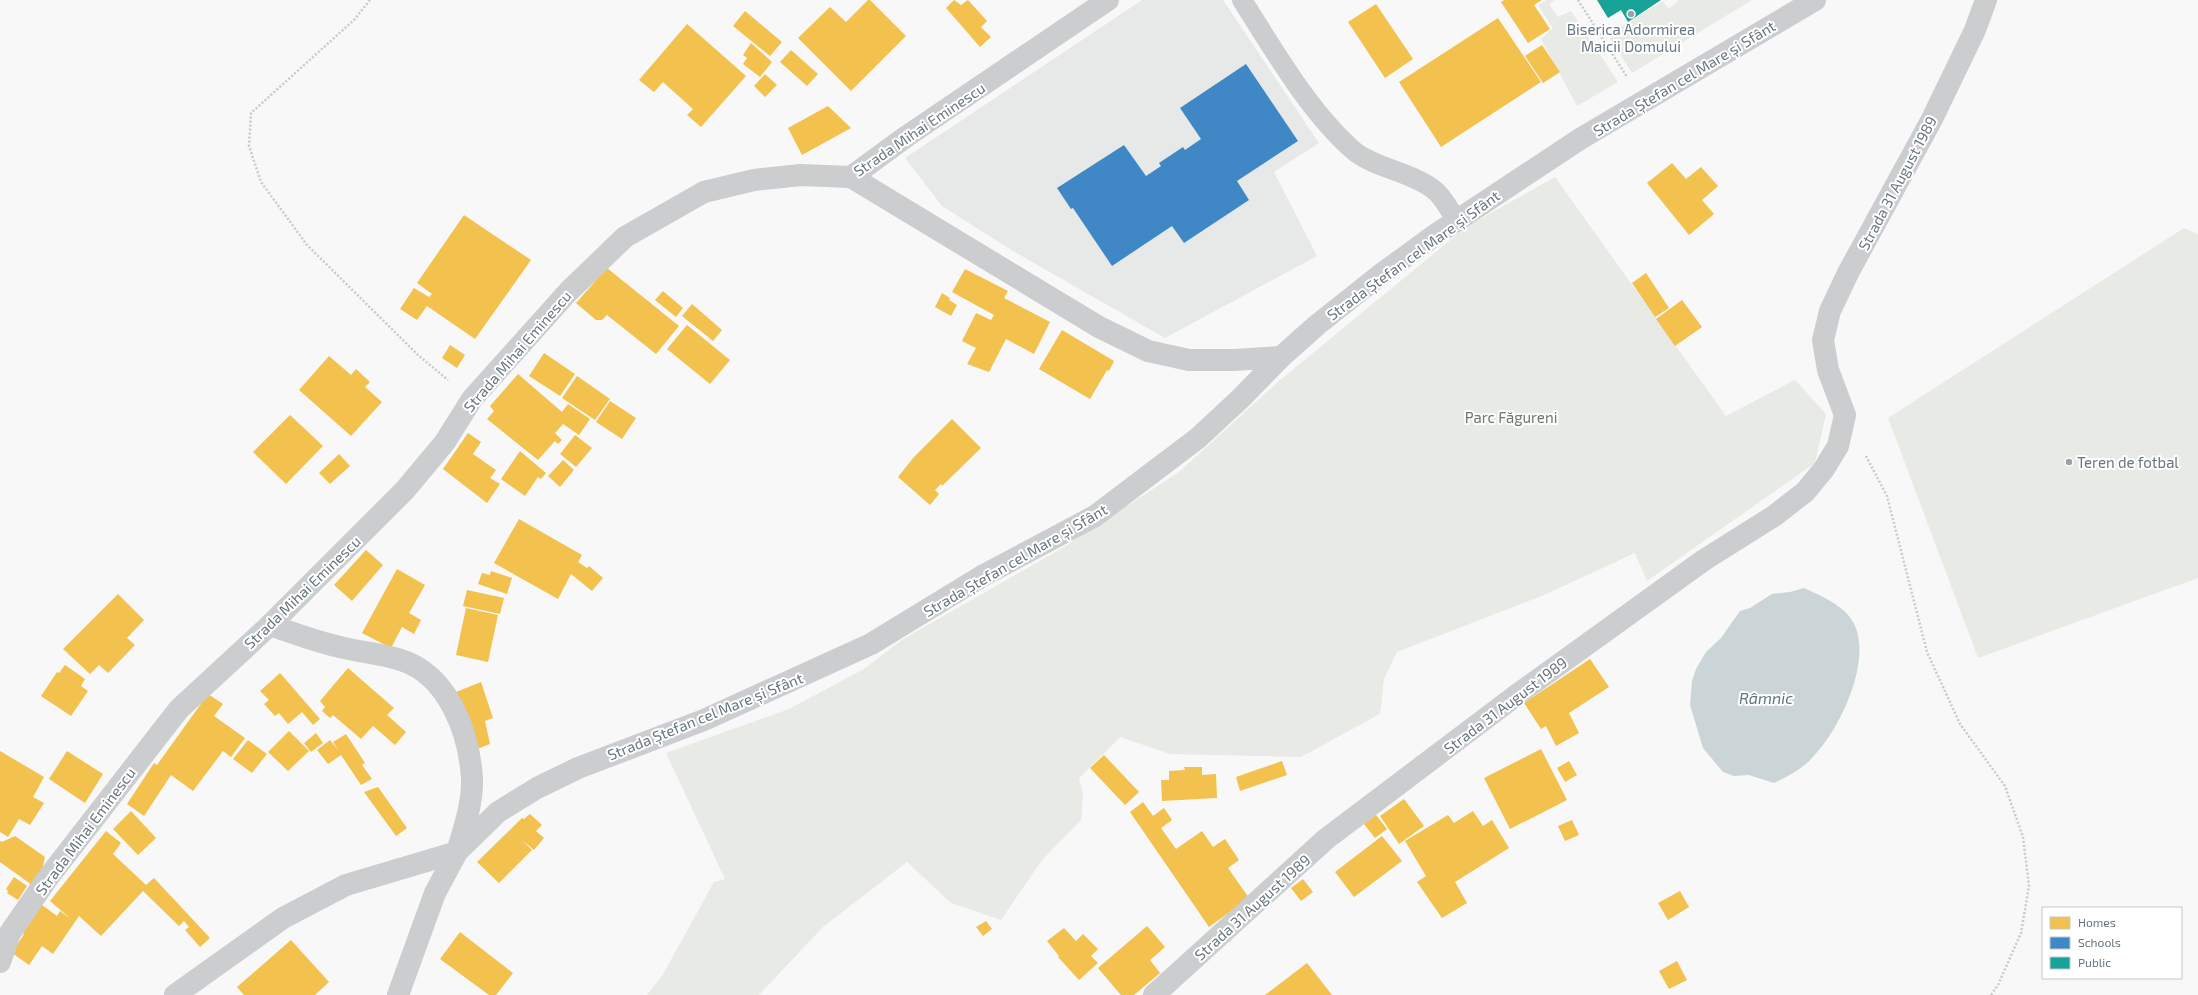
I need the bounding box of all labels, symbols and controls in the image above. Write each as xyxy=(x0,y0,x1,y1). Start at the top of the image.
marker: Biserica Adormirea Maicii Domului xyxy=(1626,9,1636,19)
street label: Strada Ștefan cel Mare și Sfânt xyxy=(1590,16,1780,141)
place label: Biserica Adormirea Maicii Domului xyxy=(1567,20,1695,55)
street label: Strada Mihai Eminescu xyxy=(850,78,988,180)
street label: Strada 31 August 1989 xyxy=(1854,113,1940,253)
street label: Strada Ștefan cel Mare și Sfânt xyxy=(1323,186,1504,325)
street label: Strada Mihai Eminescu xyxy=(459,287,575,415)
park label: Parc Făgureni xyxy=(1465,408,1557,426)
place label: Teren de fotbal xyxy=(2077,453,2179,471)
marker: Teren de fotbal xyxy=(2064,457,2074,467)
street label: Strada Ștefan cel Mare și Sfânt xyxy=(920,500,1111,622)
street label: Strada Mihai Eminescu xyxy=(240,532,364,652)
street label: Strada 31 August 1989 xyxy=(1440,653,1570,757)
street label: Strada Ștefan cel Mare și Sfânt xyxy=(605,668,806,765)
water label: Râmnic xyxy=(1739,688,1793,707)
street label: Strada Mihai Eminescu xyxy=(31,764,139,898)
street label: Strada 31 August 1989 xyxy=(1190,850,1314,964)
legend xyxy=(2042,907,2182,979)
text: Homes xyxy=(2078,915,2116,929)
text: Schools xyxy=(2078,935,2121,949)
text: Public xyxy=(2078,955,2111,969)

